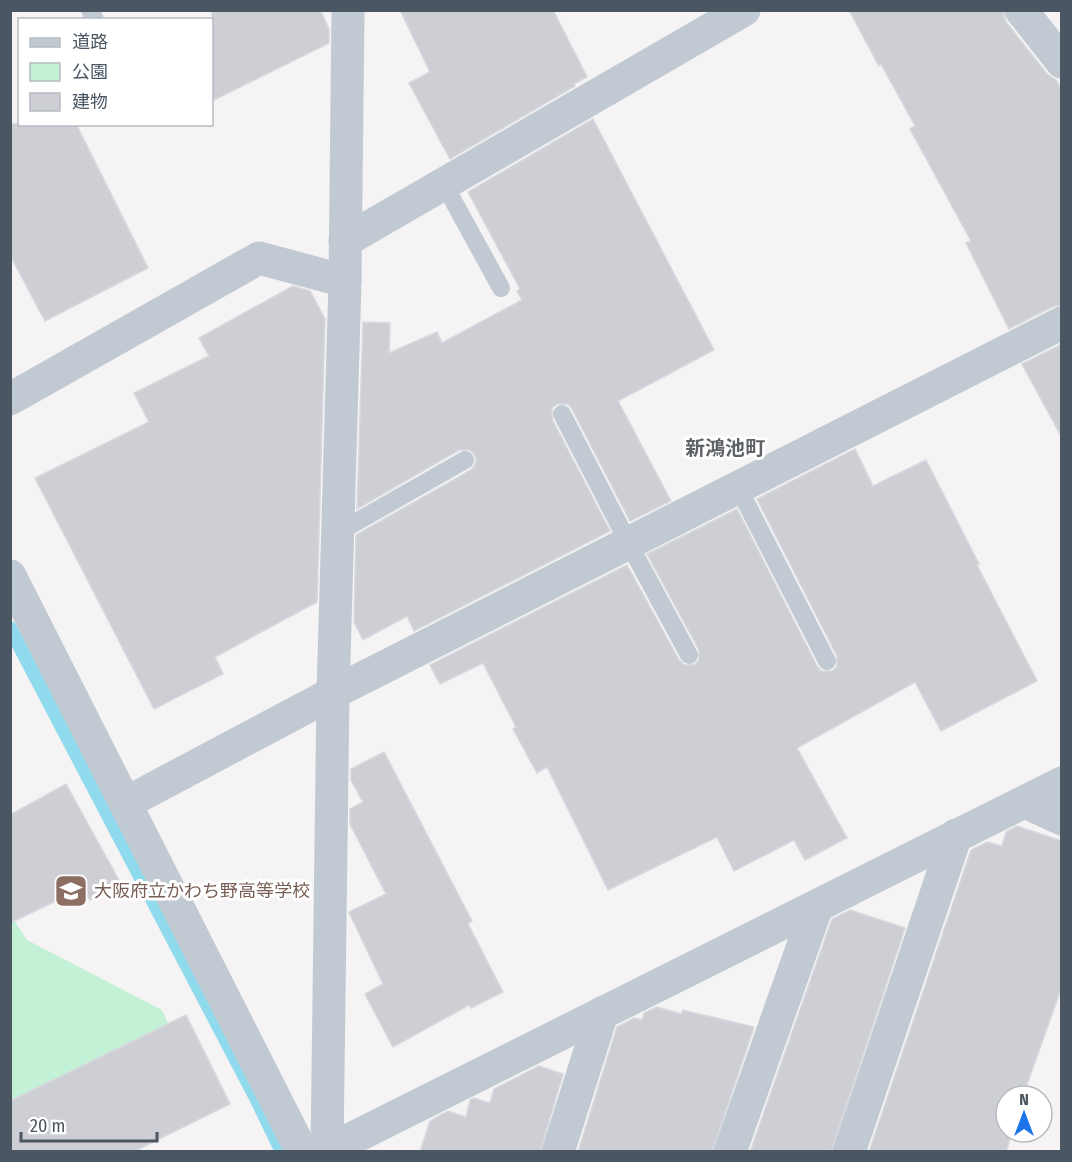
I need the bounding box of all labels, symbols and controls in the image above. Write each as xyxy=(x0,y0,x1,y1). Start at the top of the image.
legend xyxy=(18,18,213,126)
text: 道路 xyxy=(72,31,108,53)
text: 公園 xyxy=(72,61,108,83)
text: 建物 xyxy=(72,91,108,113)
district label: 新鴻池町 xyxy=(685,436,765,460)
school or university icon: 大阪府立かわち野高等学校 xyxy=(53,873,89,909)
place label: 大阪府立かわち野高等学校 xyxy=(94,880,310,902)
north arrow xyxy=(994,1084,1054,1144)
text: N xyxy=(1019,1090,1029,1109)
scale bar xyxy=(21,1105,158,1143)
text: 20 m xyxy=(30,1115,65,1137)

